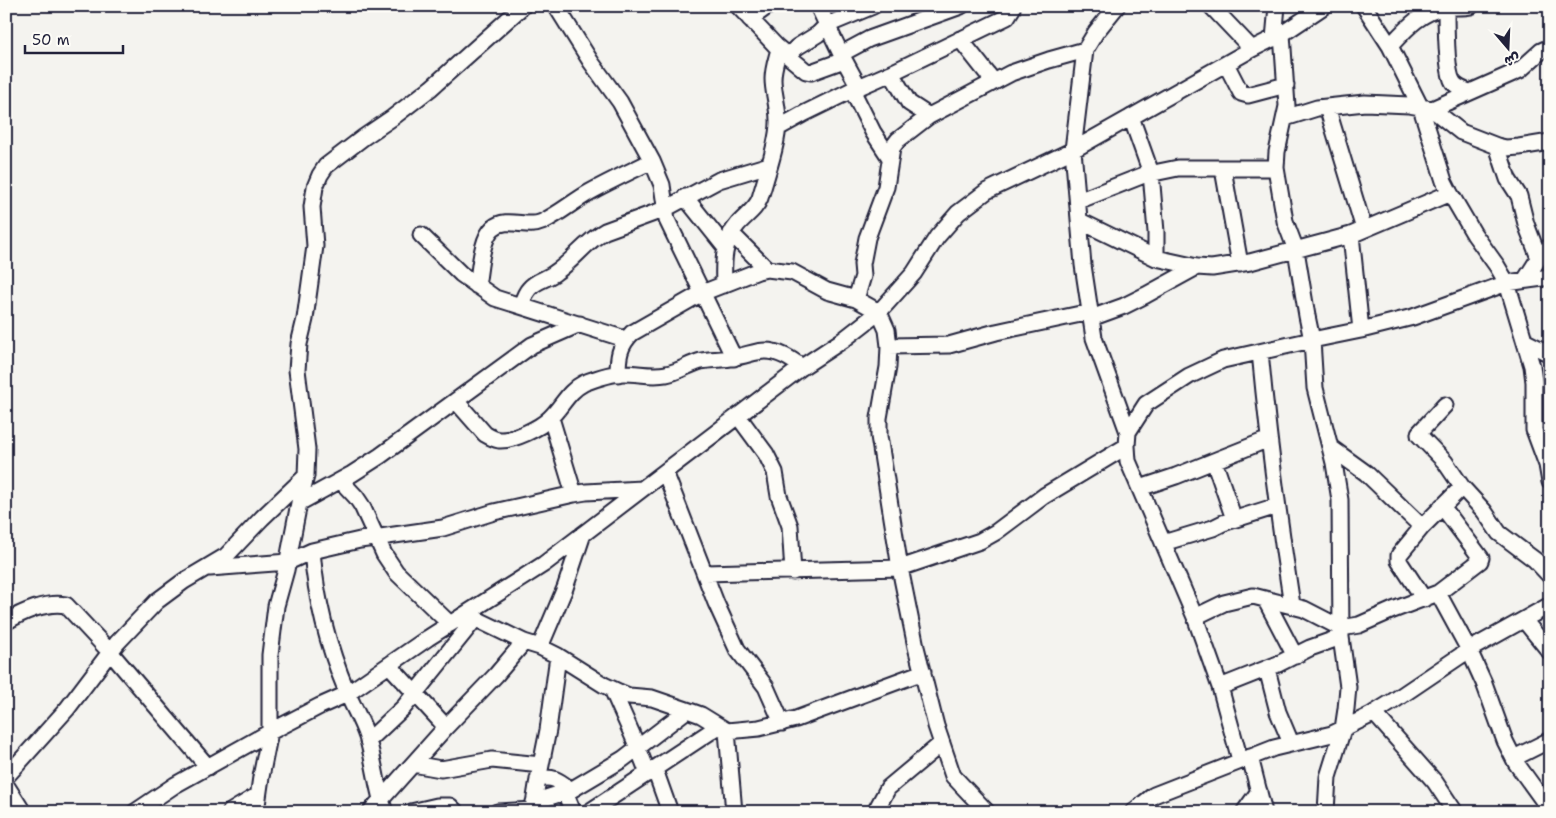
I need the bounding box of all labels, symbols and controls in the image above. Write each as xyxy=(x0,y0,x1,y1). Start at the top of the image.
scale bar xyxy=(25,22,122,54)
north arrow xyxy=(1484,22,1534,72)
text: 50 m xyxy=(32,30,70,50)
text: ش xyxy=(1502,49,1522,71)

